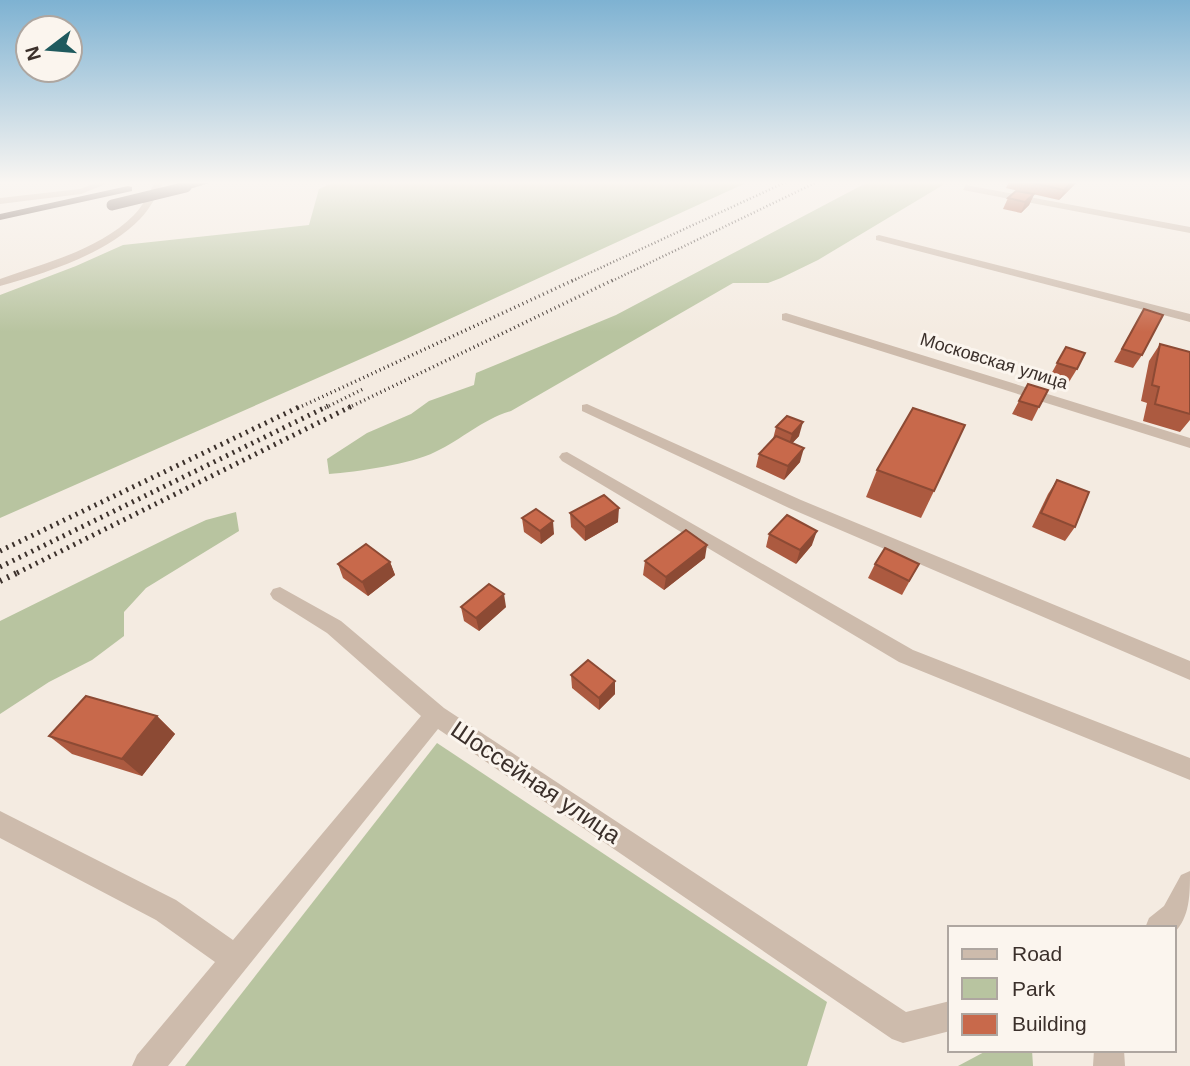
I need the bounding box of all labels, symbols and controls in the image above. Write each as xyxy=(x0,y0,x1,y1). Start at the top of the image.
north arrow xyxy=(14,14,84,84)
text: N xyxy=(21,44,45,63)
street label: Московская улица xyxy=(918,329,1071,393)
street label: Шоссейная улица xyxy=(446,715,626,849)
legend xyxy=(948,926,1176,1052)
text: Road xyxy=(1012,942,1062,965)
text: Park xyxy=(1012,977,1056,1000)
text: Building xyxy=(1012,1012,1087,1035)

